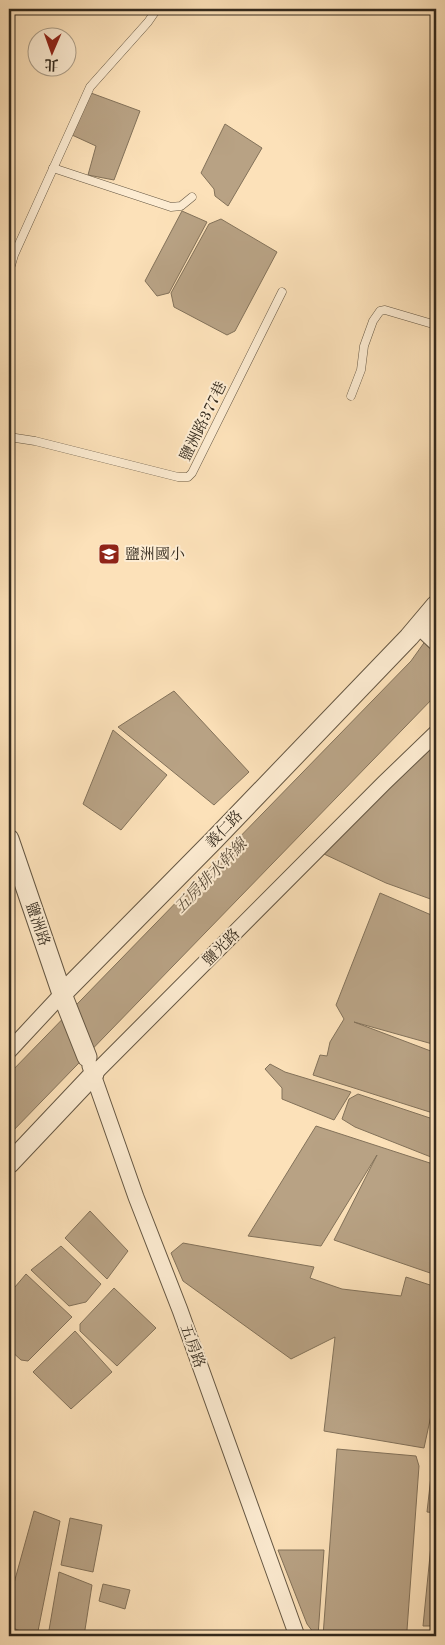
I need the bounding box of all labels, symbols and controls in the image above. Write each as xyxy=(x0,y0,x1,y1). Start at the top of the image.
north arrow xyxy=(28,28,78,78)
text: 北 xyxy=(44,57,59,72)
street label: 鹽洲路377巷 xyxy=(177,379,230,464)
school or university icon: 鹽洲國小 xyxy=(97,542,121,566)
place label: 鹽洲國小 xyxy=(125,546,185,563)
street label: 義仁路 xyxy=(203,807,246,851)
water label: 五房排水幹線 xyxy=(171,833,252,916)
street label: 鹽洲路 xyxy=(22,900,53,948)
street label: 鹽光路 xyxy=(199,925,243,969)
street label: 五房路 xyxy=(177,1322,208,1370)

